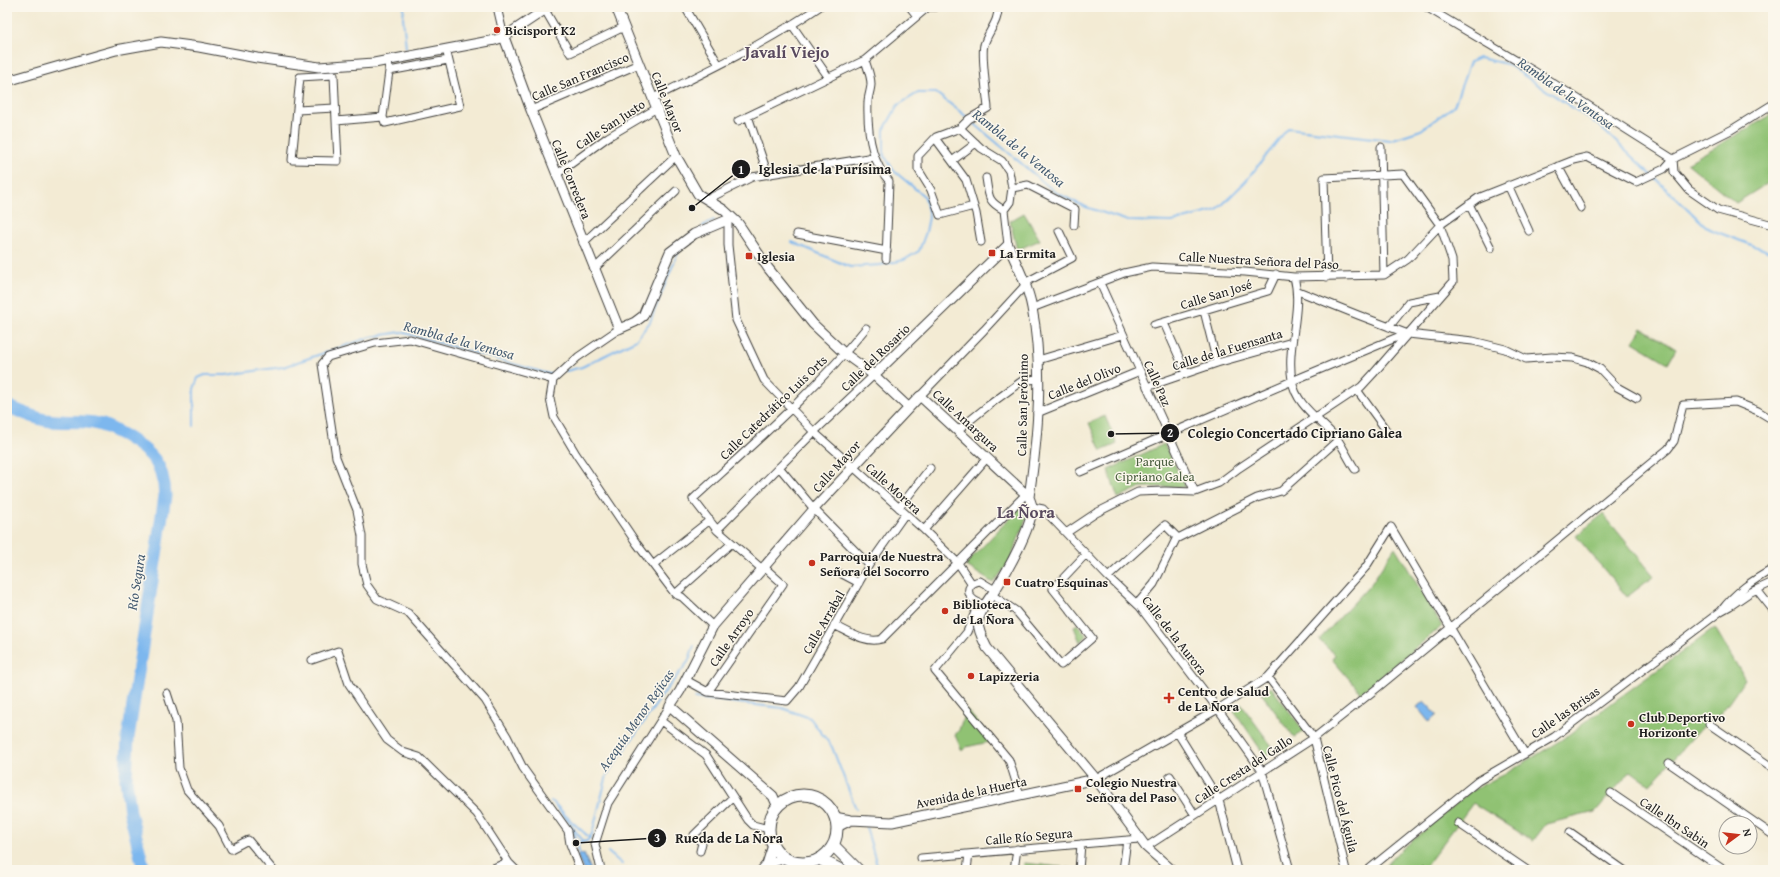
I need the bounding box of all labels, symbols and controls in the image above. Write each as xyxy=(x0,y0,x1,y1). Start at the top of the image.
place label: Bicisport K2 xyxy=(505,21,576,40)
marker: Bicisport K2 xyxy=(492,25,502,35)
district label: Javalí Viejo xyxy=(742,39,829,64)
street label: Calle San Francisco xyxy=(529,47,632,106)
water label: Rambla de la Ventosa xyxy=(1513,52,1619,134)
street label: Calle Mayor xyxy=(647,69,689,136)
street label: Calle San Justo xyxy=(572,95,649,154)
water label: Rambla de la Ventosa xyxy=(968,104,1070,192)
street label: Calle Corredera xyxy=(547,137,596,223)
callout: Iglesia de la Purísima xyxy=(731,156,900,182)
text: Iglesia de la Purísima xyxy=(759,159,892,179)
text: 1 xyxy=(738,161,744,178)
place label: La Ermita xyxy=(1000,244,1056,263)
place label: Iglesia xyxy=(757,247,795,266)
street label: Calle Nuestra Señora del Paso xyxy=(1178,247,1340,274)
marker: La Ermita xyxy=(987,248,997,258)
marker: Iglesia xyxy=(744,251,754,261)
street label: Calle San José xyxy=(1178,275,1254,314)
water label: Rambla de la Ventosa xyxy=(400,315,517,365)
street label: Calle del Rosario xyxy=(836,319,915,395)
street label: Calle de la Fuensanta xyxy=(1170,323,1285,375)
street label: Calle Catedrático Luis Orts xyxy=(715,351,832,464)
street label: Calle San Jerónimo xyxy=(1012,353,1033,456)
street label: Calle Paz xyxy=(1139,357,1176,409)
street label: Calle del Olivo xyxy=(1045,358,1124,405)
street label: Calle Amargura xyxy=(928,385,1004,457)
callout: Colegio Concertado Cipriano Galea xyxy=(1160,420,1411,446)
text: Colegio Concertado Cipriano Galea xyxy=(1188,423,1403,443)
text: 2 xyxy=(1167,424,1173,441)
street label: Calle Mayor xyxy=(808,436,865,497)
park label: Parque Cipriano Galea xyxy=(1115,452,1196,486)
street label: Calle Morera xyxy=(862,458,926,519)
district label: La Ñora xyxy=(997,499,1055,524)
place label: Parroquia de Nuestra Señora del Socorro xyxy=(820,547,944,581)
water label: Río Segura xyxy=(122,552,150,613)
marker: Parroquia de Nuestra Señora del Socorro xyxy=(807,558,817,568)
place label: Cuatro Esquinas xyxy=(1015,573,1109,592)
marker: Cuatro Esquinas xyxy=(1002,577,1012,587)
street label: Calle Arrabal xyxy=(798,587,849,658)
street label: Calle de la Aurora xyxy=(1138,592,1212,680)
place label: Biblioteca de La Ñora xyxy=(953,595,1014,629)
street label: Calle Arroyo xyxy=(704,604,759,670)
marker: Biblioteca de La Ñora xyxy=(940,606,950,616)
water label: Acequia Menor Rejicas xyxy=(593,665,679,776)
place label: Lapizzeria xyxy=(979,667,1040,686)
marker: Lapizzeria xyxy=(966,671,976,681)
place label: Centro de Salud de La Ñora xyxy=(1178,682,1270,716)
street label: Calle las Brisas xyxy=(1527,682,1604,743)
marker: Centro de Salud de La Ñora xyxy=(1163,692,1175,704)
place label: Club Deportivo Horizonte xyxy=(1639,708,1725,742)
marker: Club Deportivo Horizonte xyxy=(1626,719,1636,729)
street label: Calle Cresta del Gallo xyxy=(1190,730,1296,808)
street label: Calle Pico del Águila xyxy=(1318,744,1363,855)
street label: Avenida de la Huerta xyxy=(914,771,1029,814)
place label: Colegio Nuestra Señora del Paso xyxy=(1086,773,1177,807)
marker: Colegio Nuestra Señora del Paso xyxy=(1073,784,1083,794)
street label: Calle Ibn Sabin xyxy=(1636,792,1714,853)
north arrow xyxy=(1718,815,1758,855)
street label: Calle Río Segura xyxy=(985,823,1074,850)
callout: Rueda de La Ñora xyxy=(647,825,791,851)
text: N xyxy=(1739,827,1757,839)
text: Rueda de La Ñora xyxy=(675,828,784,848)
text: 3 xyxy=(654,829,660,846)

